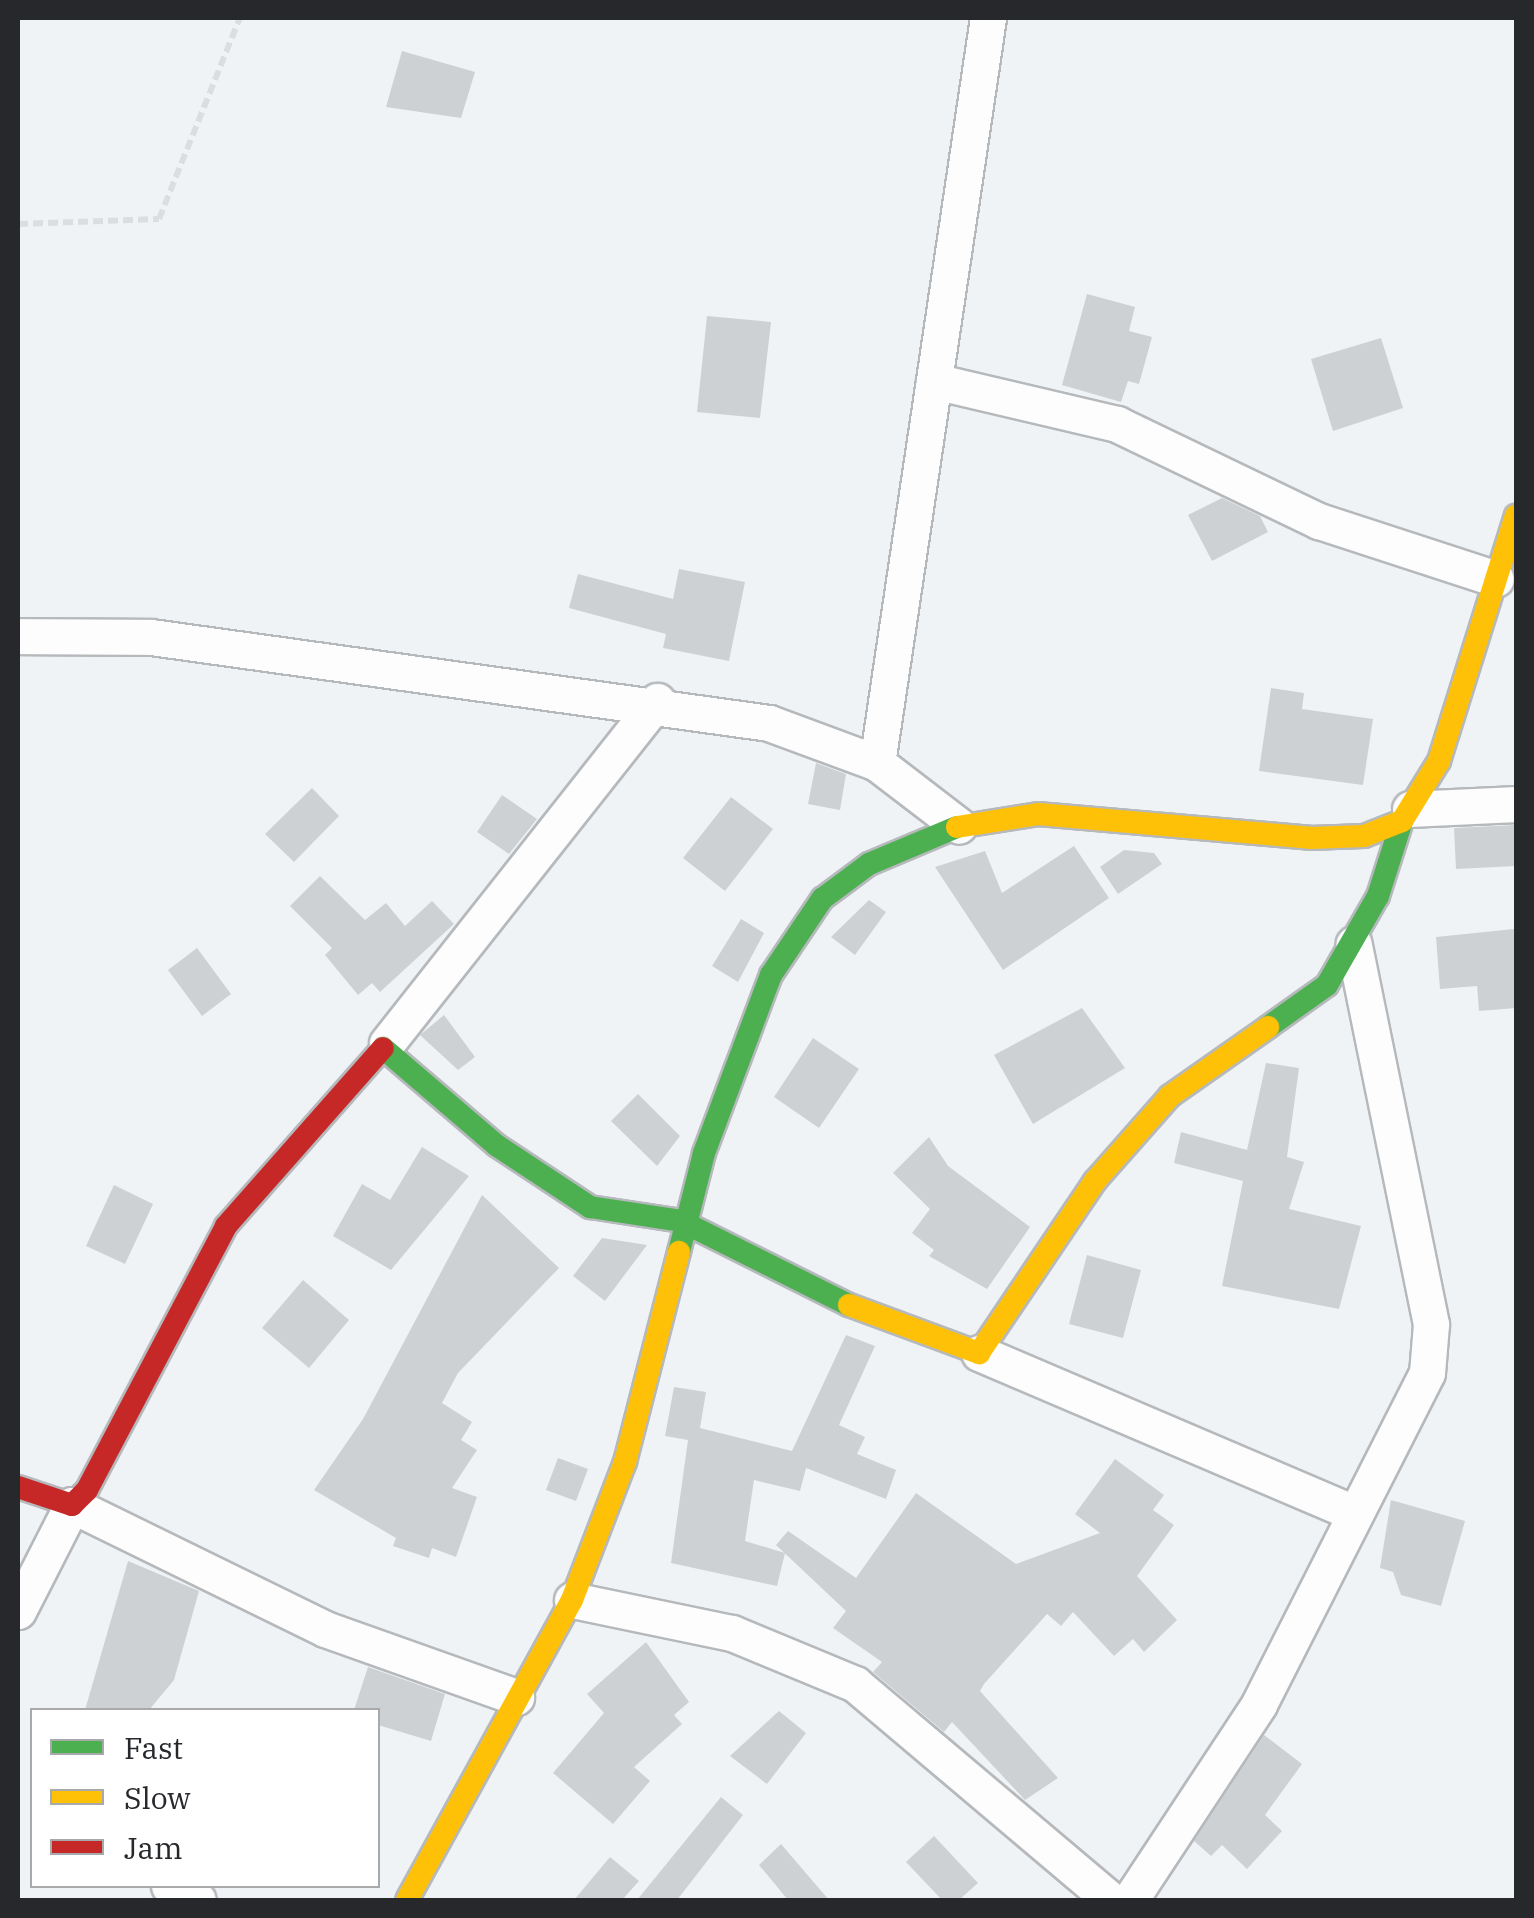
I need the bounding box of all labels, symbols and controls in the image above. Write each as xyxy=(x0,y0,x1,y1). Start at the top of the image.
legend xyxy=(30,1708,380,1888)
text: Fast xyxy=(124,1728,183,1767)
text: Slow xyxy=(124,1778,191,1817)
text: Jam xyxy=(124,1828,183,1867)

